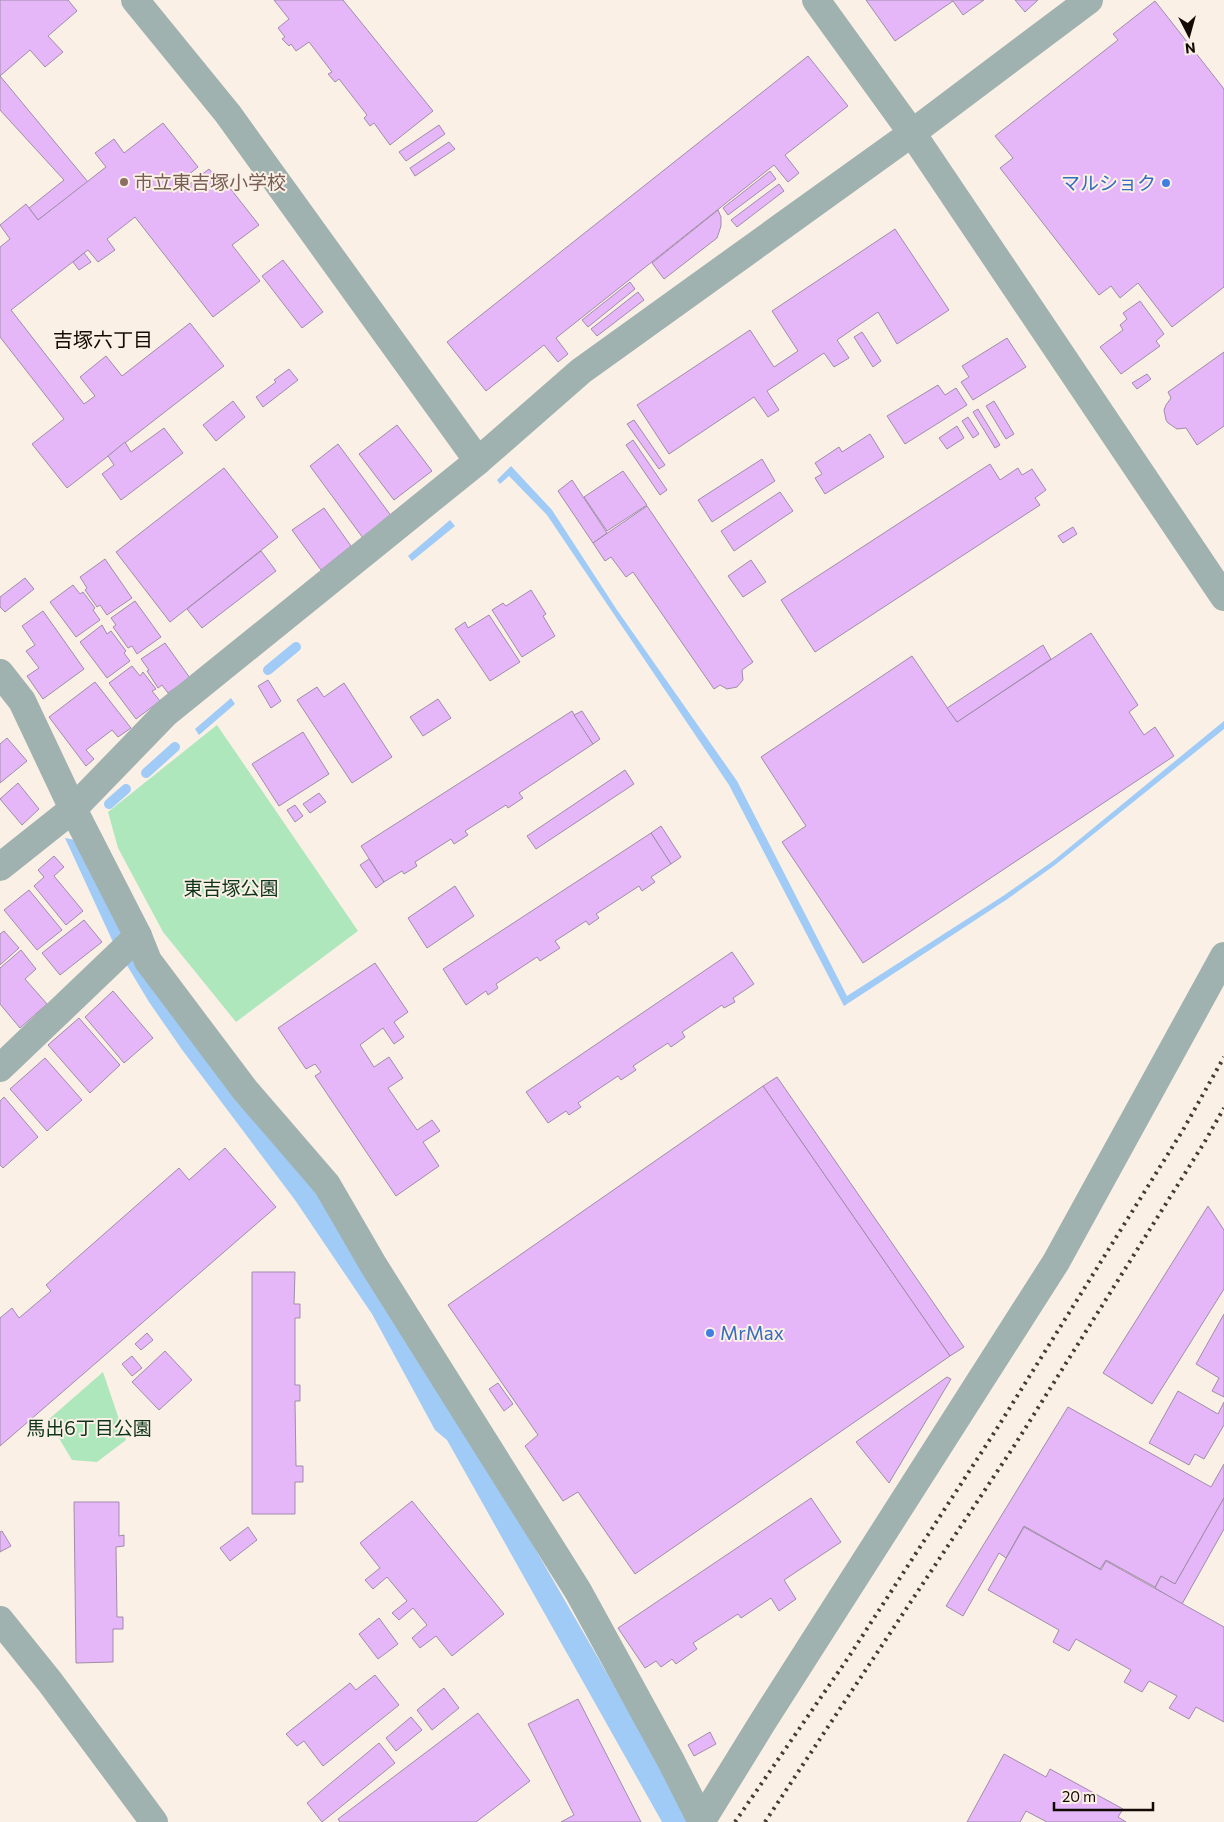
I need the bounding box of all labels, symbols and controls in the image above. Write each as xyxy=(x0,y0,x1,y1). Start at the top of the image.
north arrow xyxy=(1164,10,1214,60)
text: N xyxy=(1184,39,1197,57)
place label: 市立東吉塚小学校 xyxy=(134,170,286,193)
place label: マルショク xyxy=(1061,171,1156,194)
marker: 市立東吉塚小学校 xyxy=(118,176,130,188)
marker: マルショク xyxy=(1160,177,1172,189)
district label: 吉塚六丁目 xyxy=(53,327,153,351)
park label: 東吉塚公園 xyxy=(183,876,279,899)
place label: MrMax xyxy=(720,1321,784,1344)
marker: MrMax xyxy=(704,1327,716,1339)
park label: 馬出6丁目公園 xyxy=(26,1416,152,1439)
scale bar xyxy=(1054,1780,1153,1812)
text: 20 m xyxy=(1062,1787,1096,1805)

